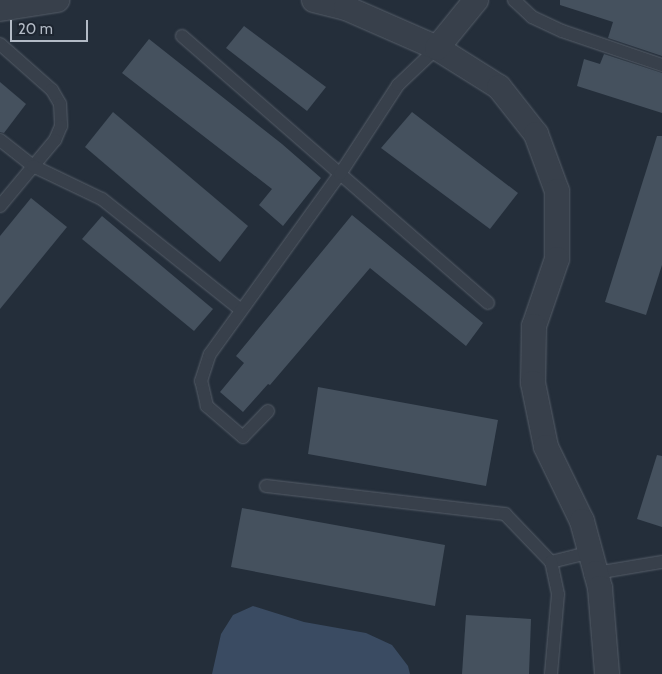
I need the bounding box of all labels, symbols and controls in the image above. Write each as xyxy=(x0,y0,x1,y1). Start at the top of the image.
scale bar xyxy=(12,10,90,42)
text: 20 m xyxy=(18,20,53,38)

